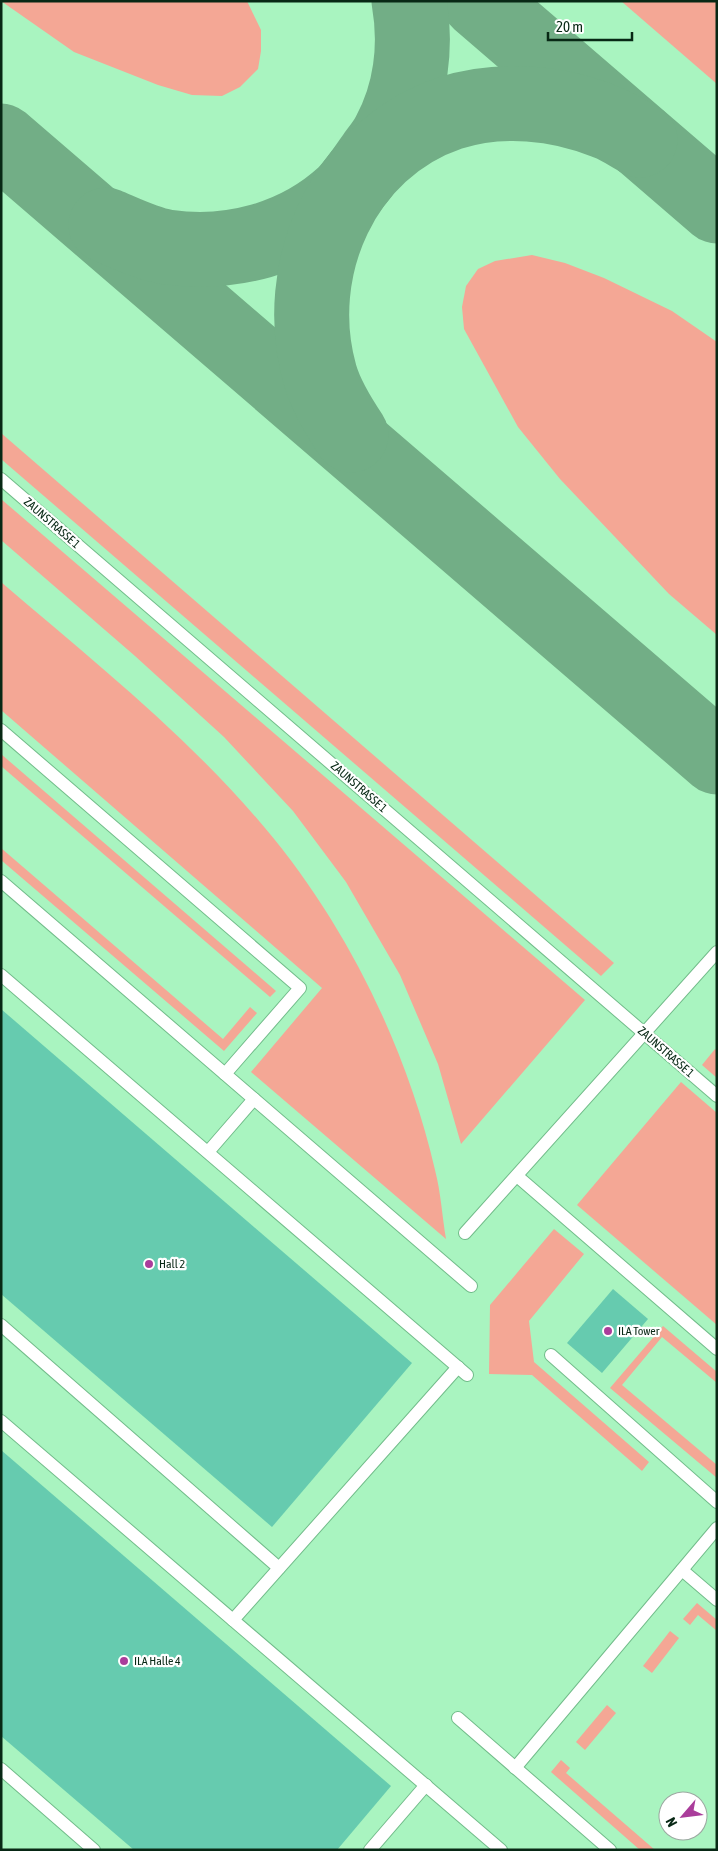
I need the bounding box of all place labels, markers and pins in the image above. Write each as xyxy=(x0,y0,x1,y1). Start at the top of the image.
place label: Hall 2 xyxy=(159,1257,185,1271)
marker: Hall 2 xyxy=(143,1258,155,1270)
place label: ILA Tower xyxy=(618,1324,660,1338)
marker: ILA Tower xyxy=(602,1325,614,1337)
place label: ILA Halle 4 xyxy=(134,1654,181,1668)
marker: ILA Halle 4 xyxy=(118,1655,130,1667)

